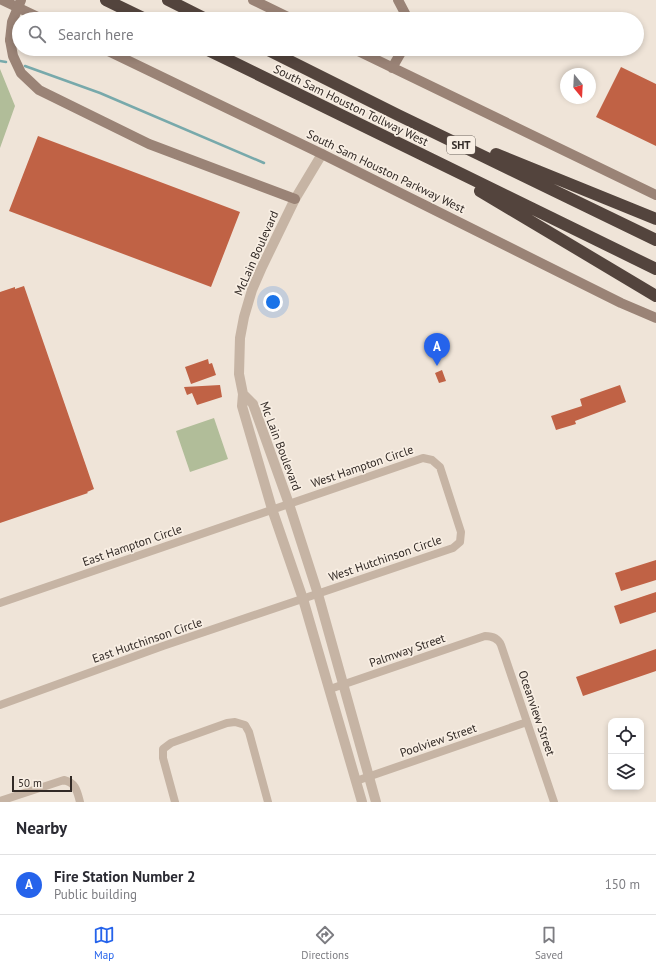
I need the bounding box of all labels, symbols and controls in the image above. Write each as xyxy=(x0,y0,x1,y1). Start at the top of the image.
search box xyxy=(12,12,644,56)
icon: search xyxy=(26,23,48,45)
text: Search here xyxy=(58,25,134,44)
street label: South Sam Houston Tollway West xyxy=(271,61,431,149)
north arrow xyxy=(560,68,596,104)
street label: South Sam Houston Parkway West xyxy=(304,126,468,216)
road number: SHT xyxy=(447,136,475,154)
street label: McLain Boulevard xyxy=(231,208,281,298)
your location xyxy=(263,292,283,312)
pin: A xyxy=(424,333,450,366)
street label: Mc Lain Boulevard xyxy=(257,399,305,493)
street label: West Hampton Circle xyxy=(309,441,415,491)
street label: East Hampton Circle xyxy=(80,521,184,569)
street label: West Hutchinson Circle xyxy=(327,532,443,584)
street label: East Hutchinson Circle xyxy=(90,614,204,666)
street label: Palmway Street xyxy=(367,630,447,670)
street label: Oceanview Street xyxy=(515,668,559,758)
map controls xyxy=(608,718,644,790)
button: locate xyxy=(608,718,644,754)
street label: Poolview Street xyxy=(398,720,478,760)
button: layers xyxy=(608,754,644,790)
scale bar xyxy=(12,774,72,793)
text: 50 m xyxy=(18,776,42,790)
text: Nearby xyxy=(16,817,67,839)
text: Fire Station Number 2 xyxy=(54,867,195,886)
text: A xyxy=(25,876,33,893)
text: 150 m xyxy=(605,876,640,893)
text: Public building xyxy=(54,886,137,903)
tab: Map xyxy=(93,924,115,962)
tab: Directions xyxy=(301,924,349,962)
tab: Saved xyxy=(535,924,563,962)

